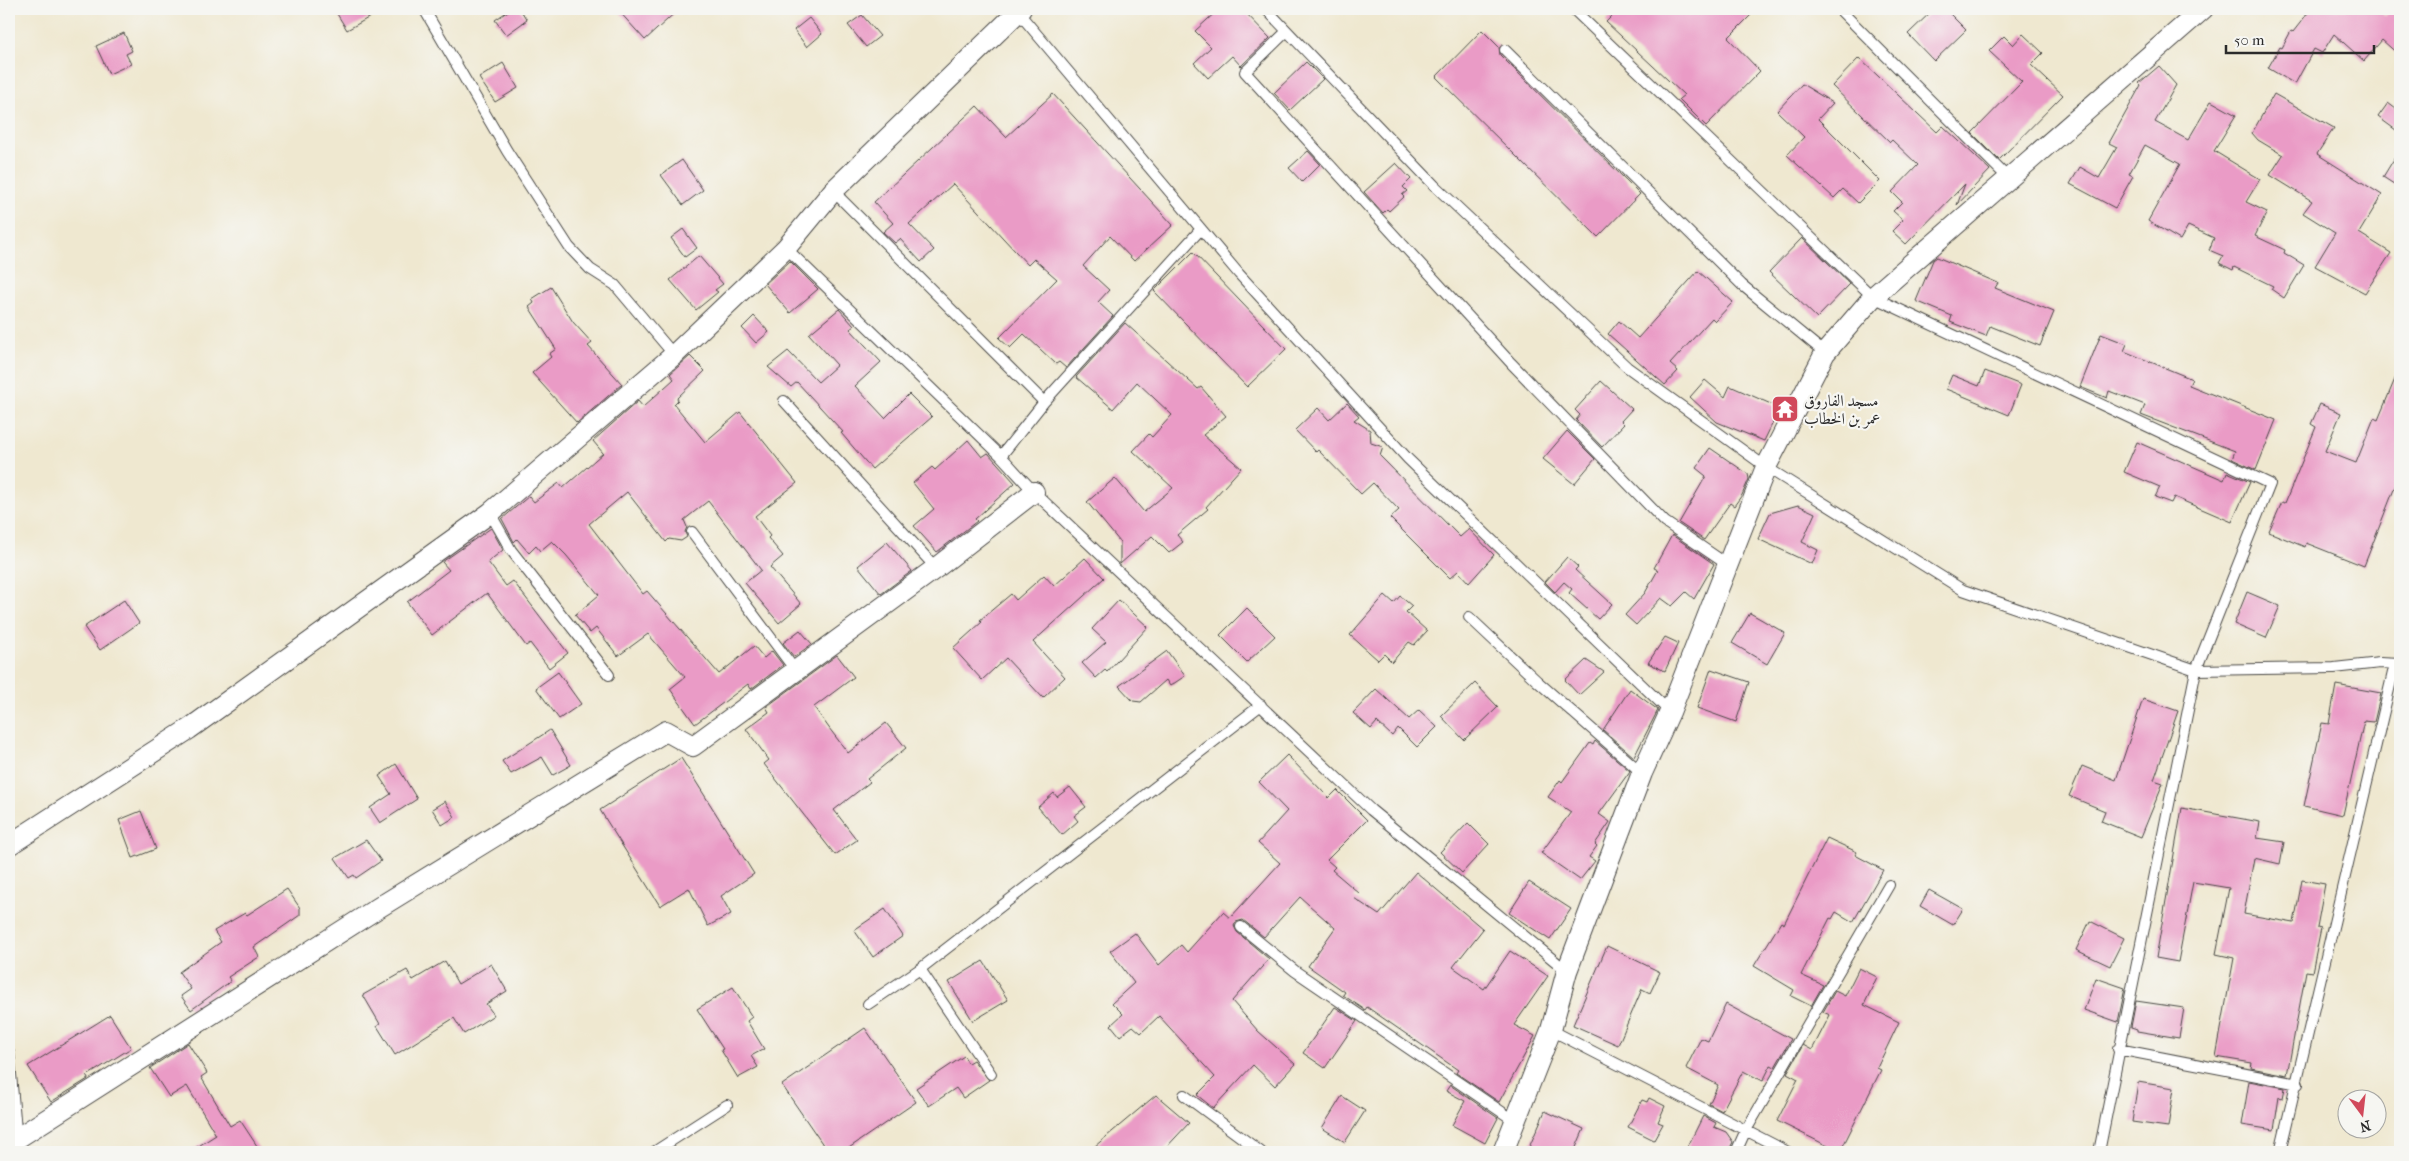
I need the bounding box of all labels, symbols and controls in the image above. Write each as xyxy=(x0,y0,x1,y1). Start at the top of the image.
scale bar xyxy=(2226,22,2374,54)
text: 50 m xyxy=(2234,31,2265,49)
place label: مسجد الفاروق عمر بن الخطاب xyxy=(1804,391,1880,429)
temple icon: مسجد الفاروق عمر بن الخطاب xyxy=(1770,394,1800,424)
north arrow xyxy=(2336,1088,2386,1138)
text: N xyxy=(2358,1116,2373,1136)

